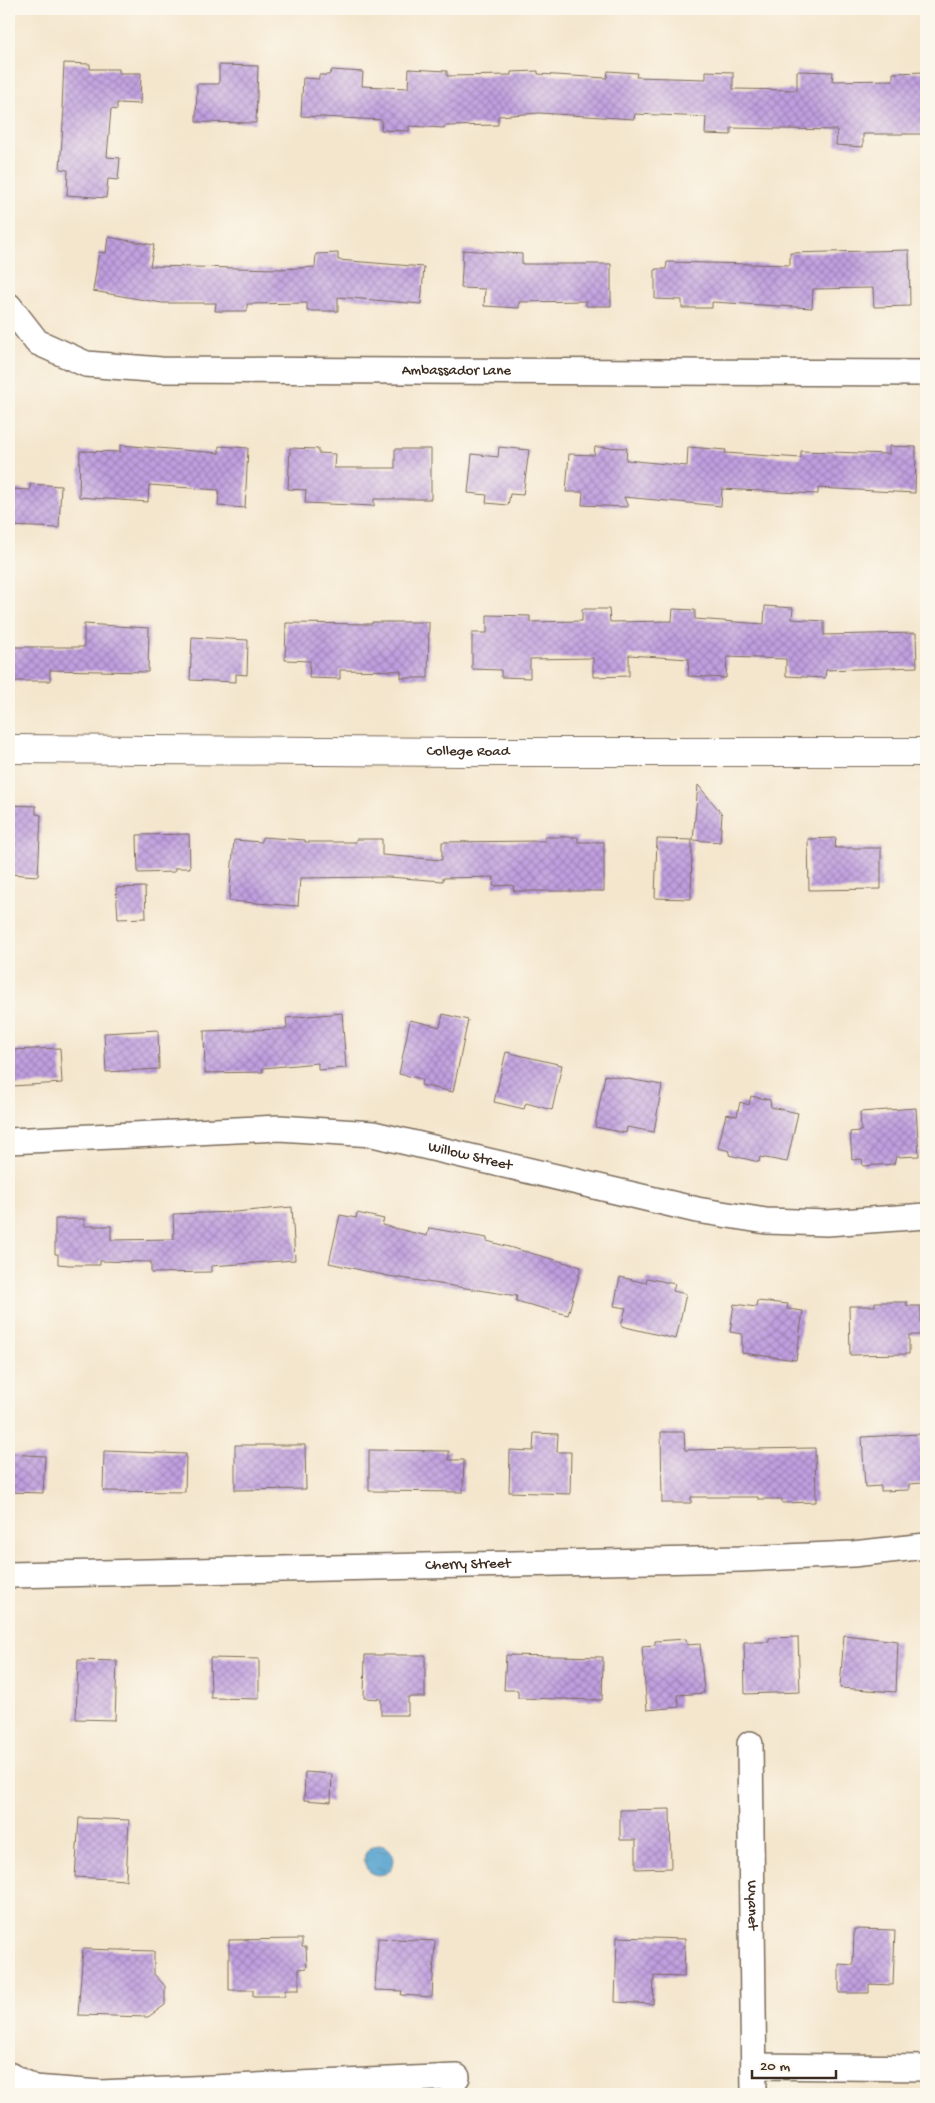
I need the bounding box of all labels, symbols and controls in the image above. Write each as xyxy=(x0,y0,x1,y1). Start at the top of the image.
street label: Ambassador Lane xyxy=(402,362,511,380)
street label: College Road xyxy=(426,743,511,761)
street label: Willow Street xyxy=(426,1138,515,1176)
street label: Cherry Street xyxy=(425,1555,513,1575)
street label: Wyanet xyxy=(743,1880,761,1932)
scale bar xyxy=(752,2048,836,2080)
text: 20 m xyxy=(760,2058,790,2076)

